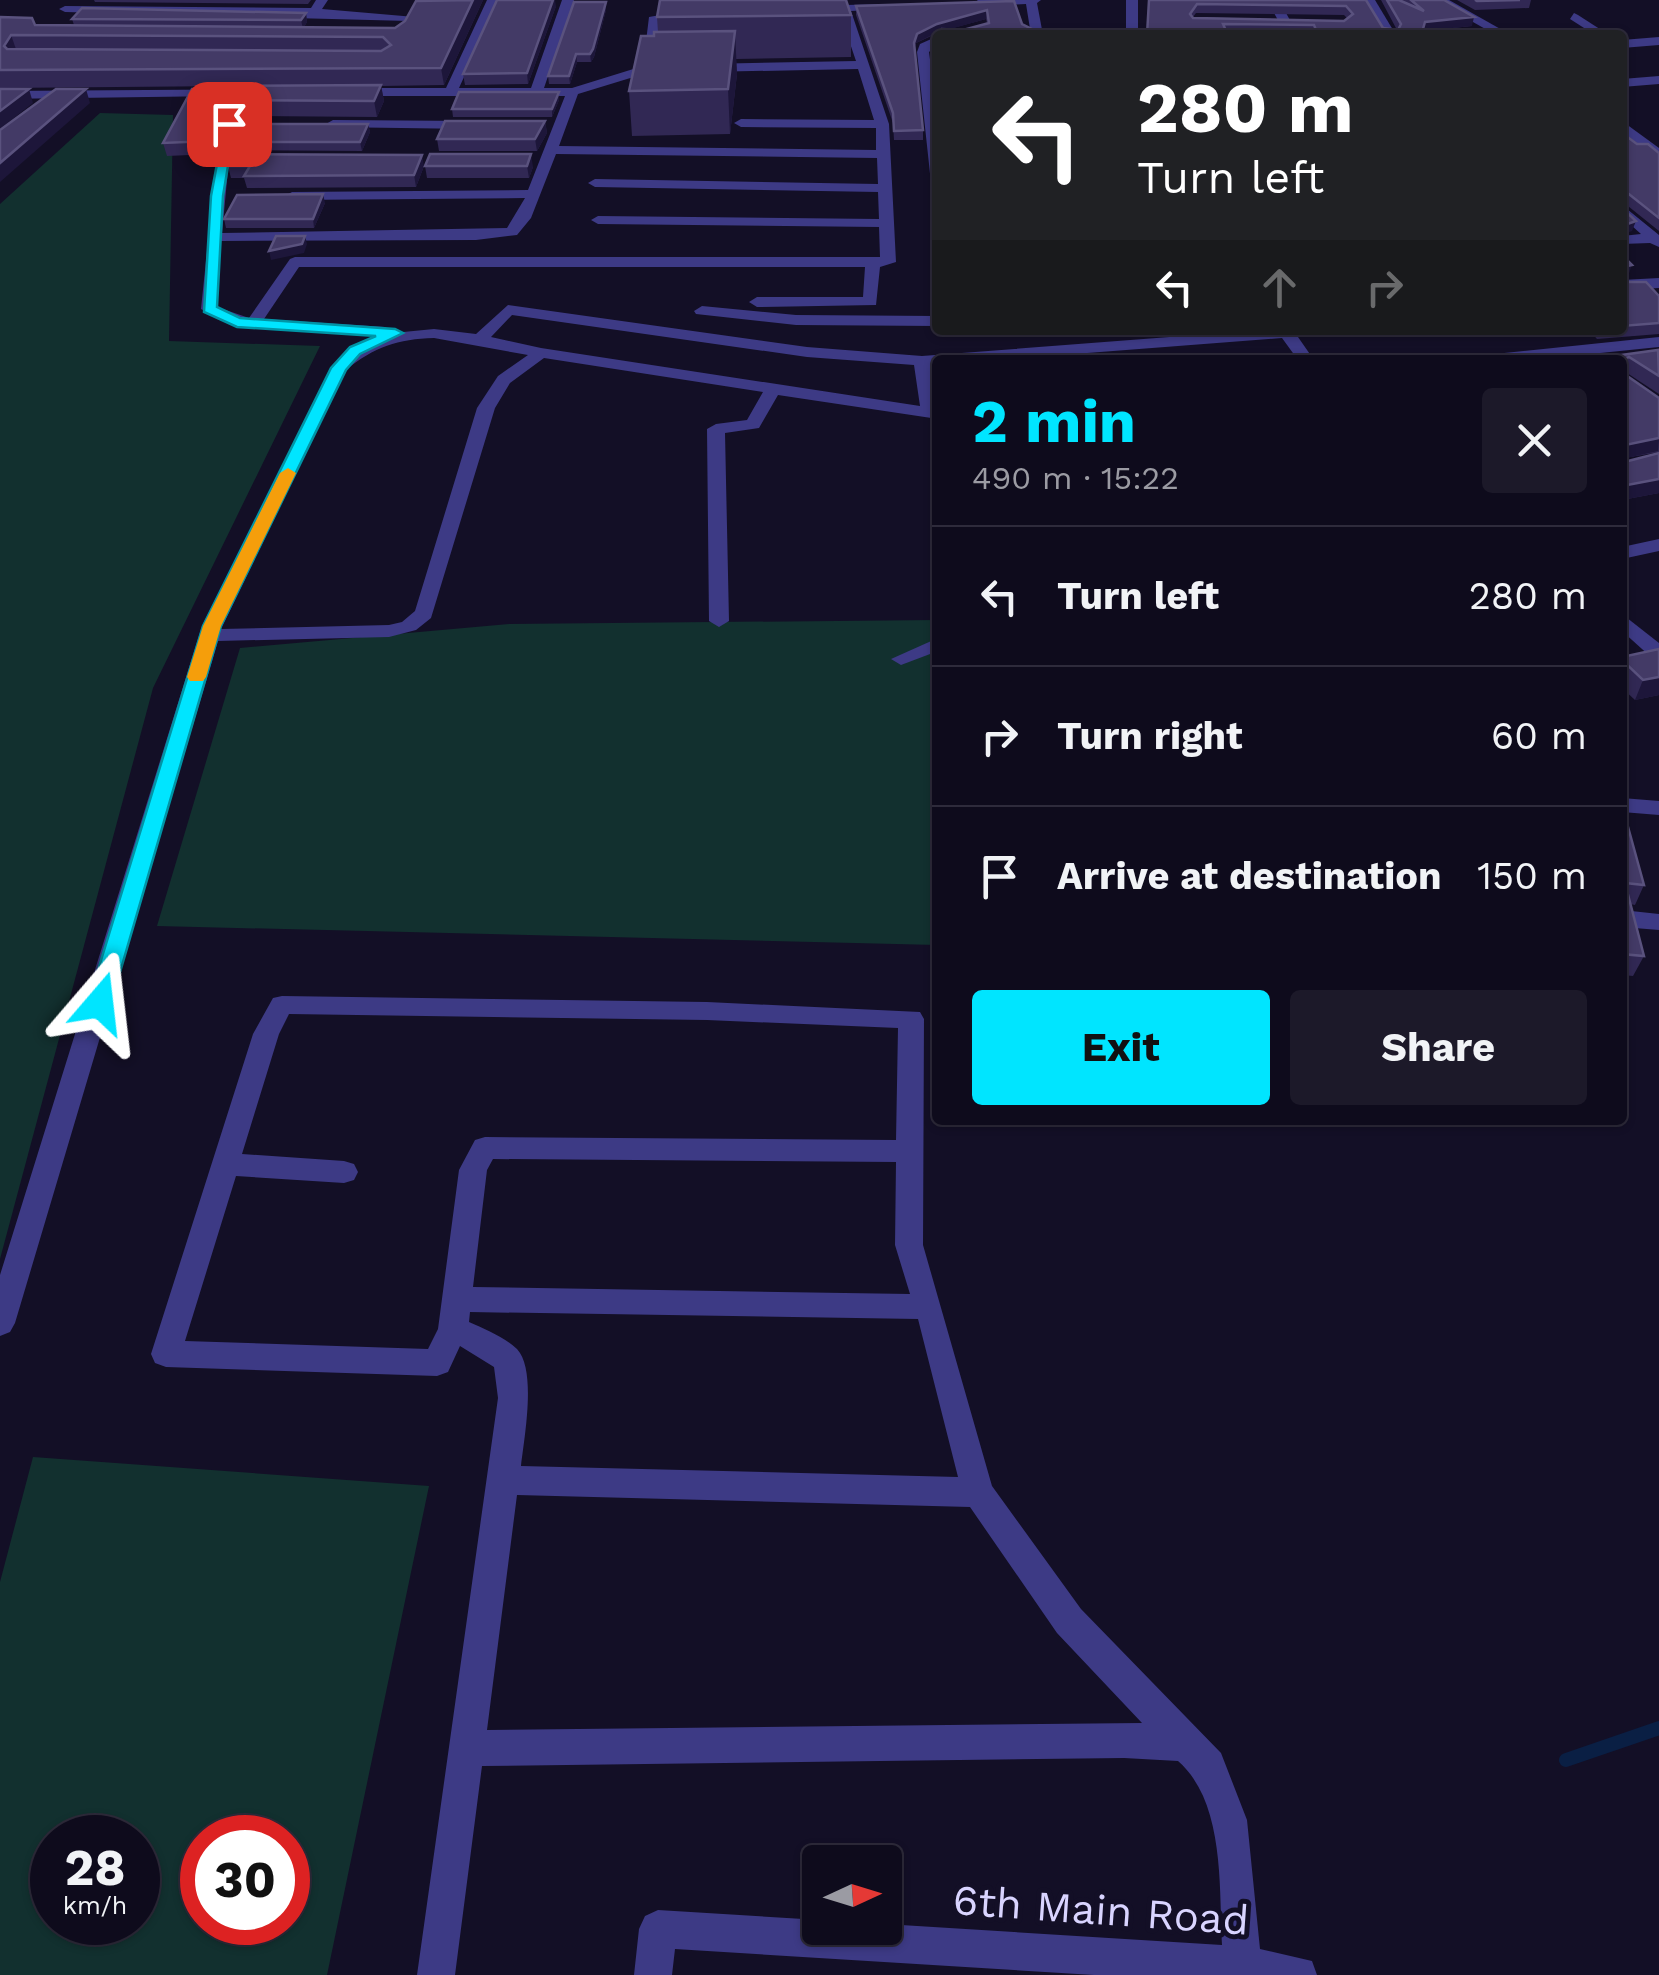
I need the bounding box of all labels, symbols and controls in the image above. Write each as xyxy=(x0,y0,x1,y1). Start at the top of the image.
text: 280 m xyxy=(1137,67,1354,149)
icon: left xyxy=(972,70,1102,200)
pin xyxy=(187,82,272,167)
icon: arrive xyxy=(202,97,257,152)
text: Turn left xyxy=(1137,151,1324,204)
icon: left xyxy=(1147,260,1202,315)
icon: ahead xyxy=(1252,260,1307,315)
icon: right xyxy=(1357,260,1412,315)
text: 2 min xyxy=(972,386,1136,457)
button: close xyxy=(1482,388,1587,493)
text: 490 m · 15:22 xyxy=(972,459,1179,497)
icon: left xyxy=(972,569,1027,624)
text: Turn left xyxy=(1057,574,1219,618)
text: 280 m xyxy=(1469,574,1587,618)
icon: right xyxy=(972,709,1027,764)
text: Turn right xyxy=(1057,714,1243,758)
text: 60 m xyxy=(1491,714,1587,758)
icon: arrive xyxy=(972,849,1027,904)
text: Arrive at destination xyxy=(1057,854,1442,898)
text: 150 m xyxy=(1477,854,1587,898)
position arrow xyxy=(48,951,152,1055)
button: Exit xyxy=(972,990,1270,1105)
button: Share xyxy=(1290,990,1587,1105)
speed limit sign: 30 xyxy=(180,1815,310,1945)
text: 28 xyxy=(64,1838,126,1897)
north arrow xyxy=(802,1845,902,1945)
map controls xyxy=(802,1845,902,1945)
street label: 6th Main Road xyxy=(951,1875,1251,1945)
text: km/h xyxy=(63,1891,127,1920)

